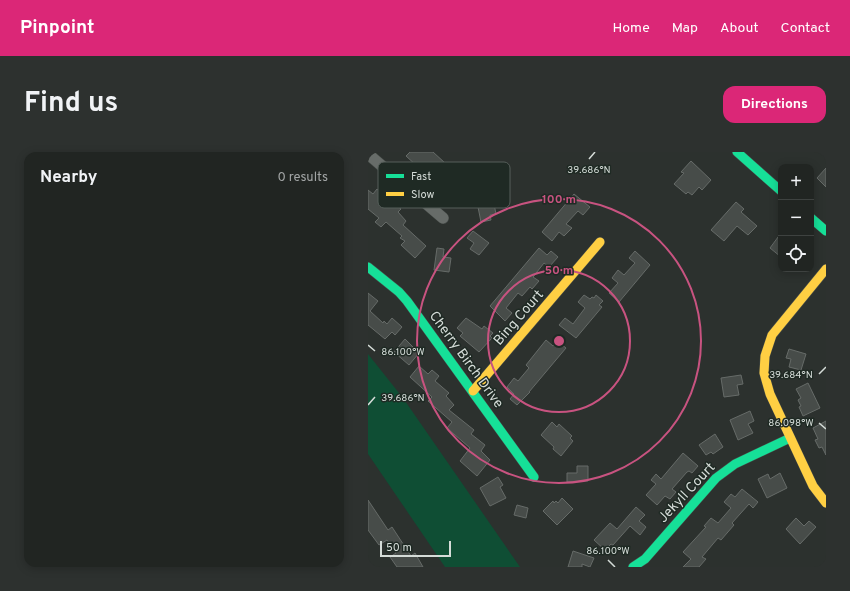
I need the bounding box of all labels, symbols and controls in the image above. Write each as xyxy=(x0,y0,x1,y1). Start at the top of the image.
text: Pinpoint xyxy=(20,16,95,40)
text: Home xyxy=(613,20,650,37)
text: Map xyxy=(672,20,698,37)
text: About xyxy=(720,20,759,37)
text: Contact xyxy=(781,20,830,37)
text: Find us xyxy=(24,86,118,122)
button: Directions xyxy=(723,86,826,123)
legend xyxy=(378,162,510,208)
text: 39.686°N xyxy=(567,164,611,177)
map controls xyxy=(778,164,814,272)
button: + xyxy=(778,164,814,200)
text: Nearby xyxy=(40,167,97,189)
text: 0 results xyxy=(277,170,328,186)
text: Fast xyxy=(411,170,431,184)
text: Slow xyxy=(411,188,434,202)
text: 100 m xyxy=(542,192,576,208)
button: − xyxy=(778,200,814,236)
button: locate xyxy=(778,236,814,272)
text: 50 m xyxy=(545,263,573,279)
street label: Bing Court xyxy=(490,287,548,349)
street label: Cherry Birch Drive xyxy=(425,308,507,412)
centre of rings xyxy=(552,334,566,348)
text: 86.100°W xyxy=(381,346,425,359)
text: 39.684°N xyxy=(769,369,813,382)
text: 39.686°N xyxy=(381,392,425,405)
text: 86.098°W xyxy=(768,417,814,430)
street label: Jekyll Court xyxy=(655,459,719,527)
scale bar xyxy=(380,539,451,558)
text: 50 m xyxy=(386,541,412,555)
text: 86.100°W xyxy=(586,545,630,558)

